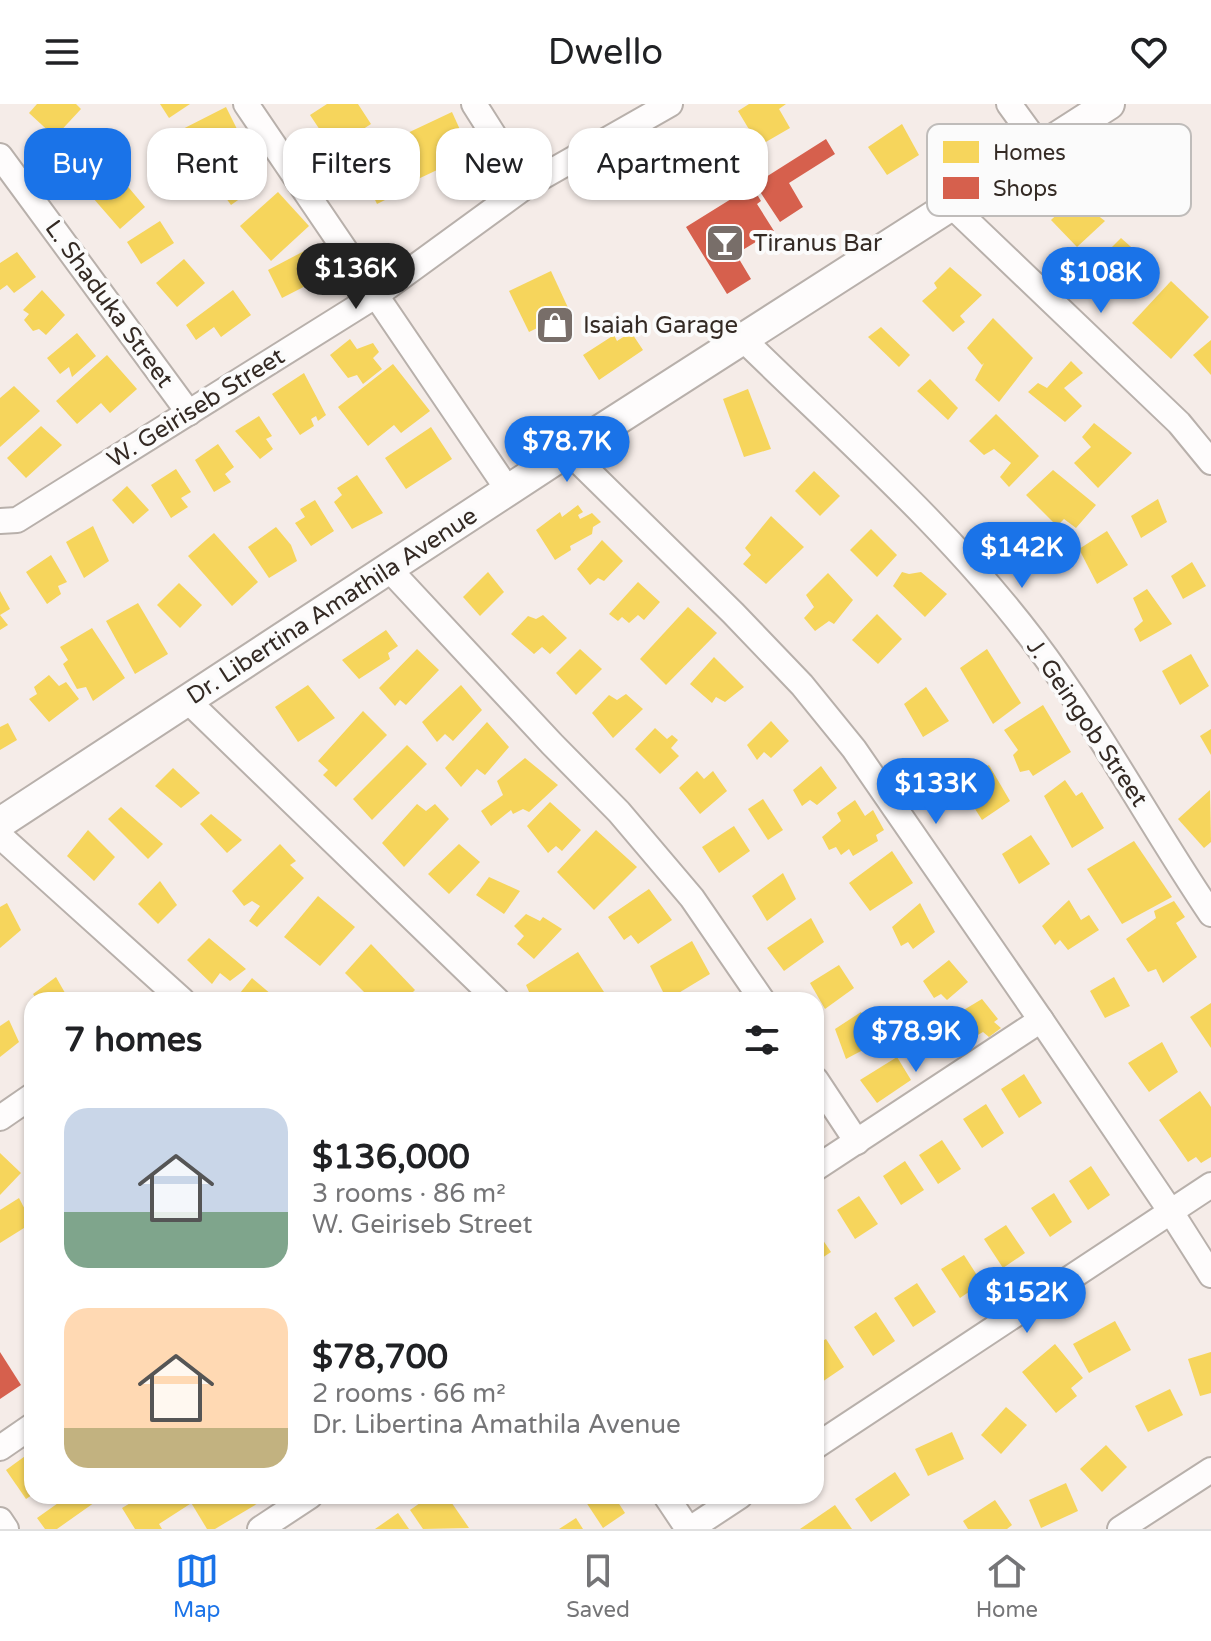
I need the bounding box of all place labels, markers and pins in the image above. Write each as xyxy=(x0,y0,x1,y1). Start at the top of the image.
bar icon: Tiranus Bar xyxy=(704,222,746,264)
place label: Tiranus Bar xyxy=(753,229,883,258)
pin: $136K xyxy=(300,243,412,311)
pin: $108K xyxy=(1045,247,1157,315)
shop icon: Isaiah Garage xyxy=(534,304,576,346)
place label: Isaiah Garage xyxy=(583,311,738,340)
pin: $78.7K xyxy=(502,416,632,484)
pin: $142K xyxy=(966,522,1078,590)
pin: $133K xyxy=(880,758,992,826)
pin: $78.9K xyxy=(851,1006,981,1074)
pin: $152K xyxy=(971,1267,1083,1335)

